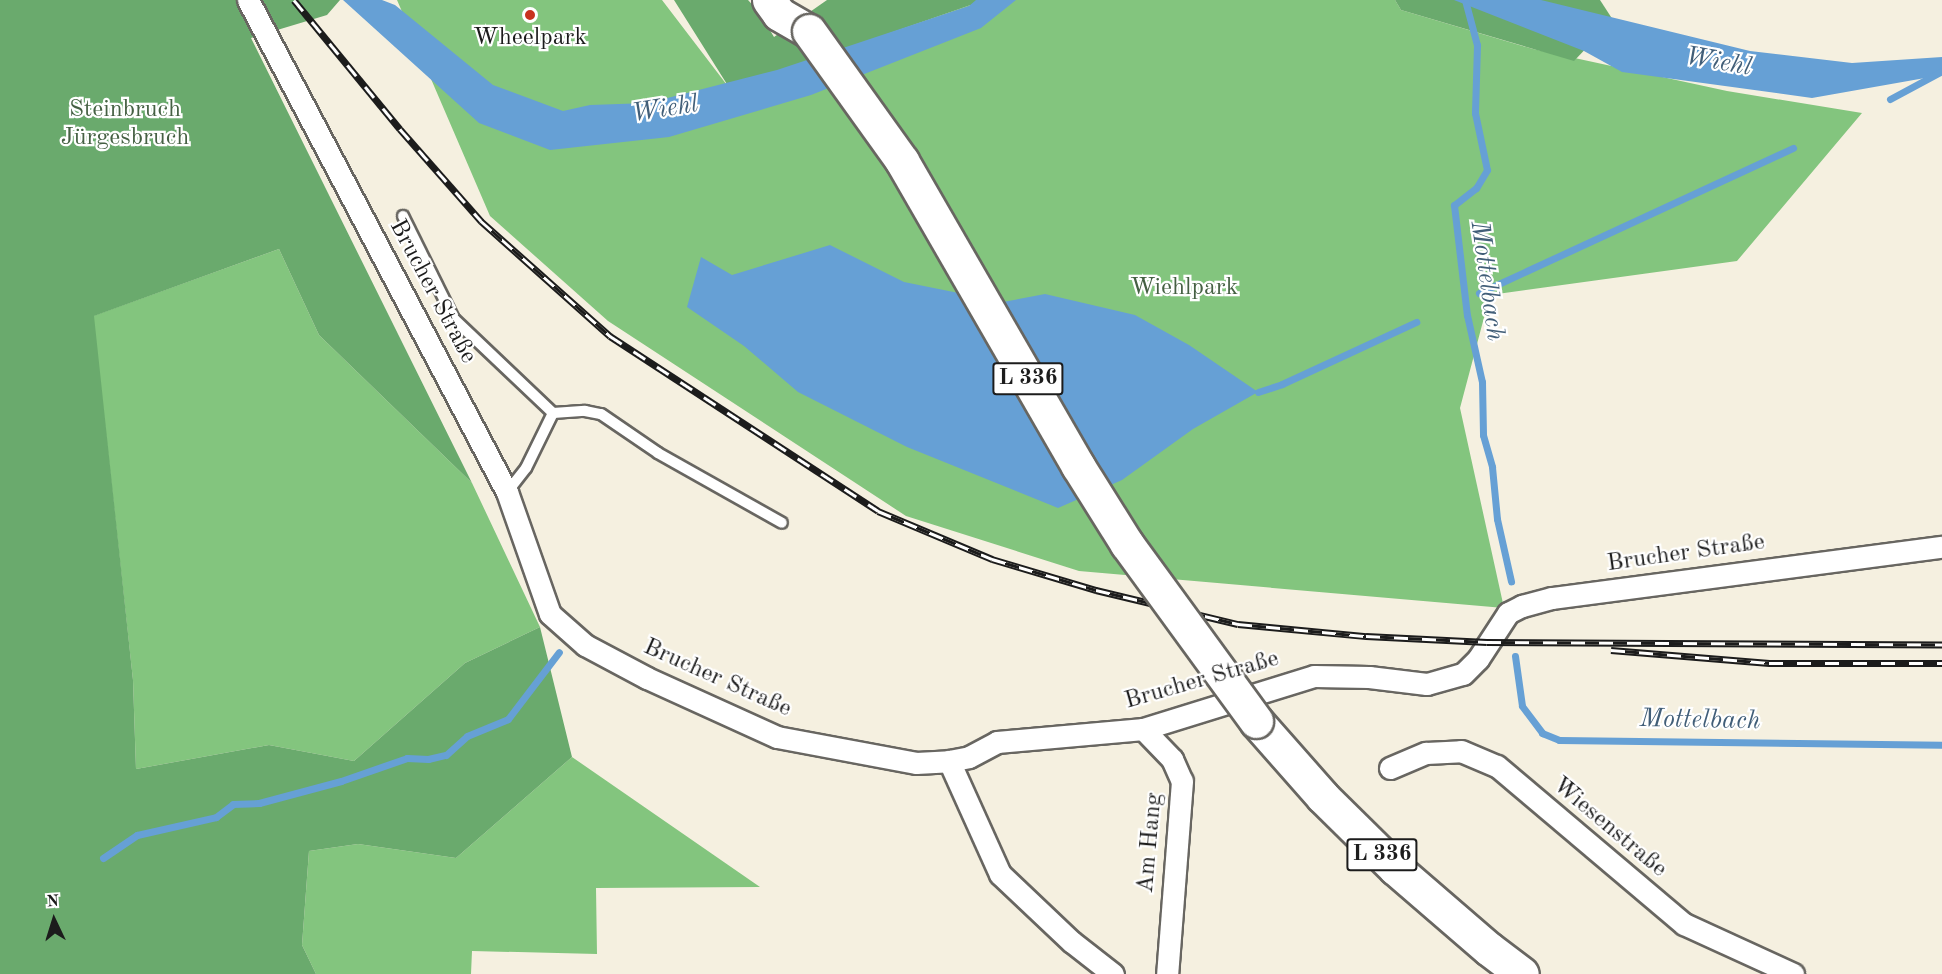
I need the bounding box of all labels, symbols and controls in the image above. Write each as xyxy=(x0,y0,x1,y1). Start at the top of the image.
marker: Wheelpark xyxy=(523,8,537,22)
place label: Wheelpark xyxy=(473,25,587,53)
water label: Wiehl xyxy=(1682,42,1754,84)
water label: Wiehl xyxy=(629,89,701,131)
park label: Steinbruch Jürgesbruch xyxy=(61,97,189,153)
street label: Brucher Straße xyxy=(382,215,482,369)
water label: Mottelbach xyxy=(1462,219,1510,343)
park label: Wiehlpark xyxy=(1130,275,1238,303)
road number: L 336 xyxy=(992,360,1064,398)
street label: Brucher Straße xyxy=(1605,529,1767,579)
street label: Brucher Straße xyxy=(639,634,795,724)
street label: Brucher Straße xyxy=(1122,645,1282,717)
water label: Mottelbach xyxy=(1639,704,1761,738)
street label: Wiesenstraße xyxy=(1546,772,1672,884)
street label: Am Hang xyxy=(1132,792,1170,894)
road number: L 336 xyxy=(1346,836,1418,874)
north arrow xyxy=(24,890,84,950)
text: N xyxy=(46,894,59,910)

